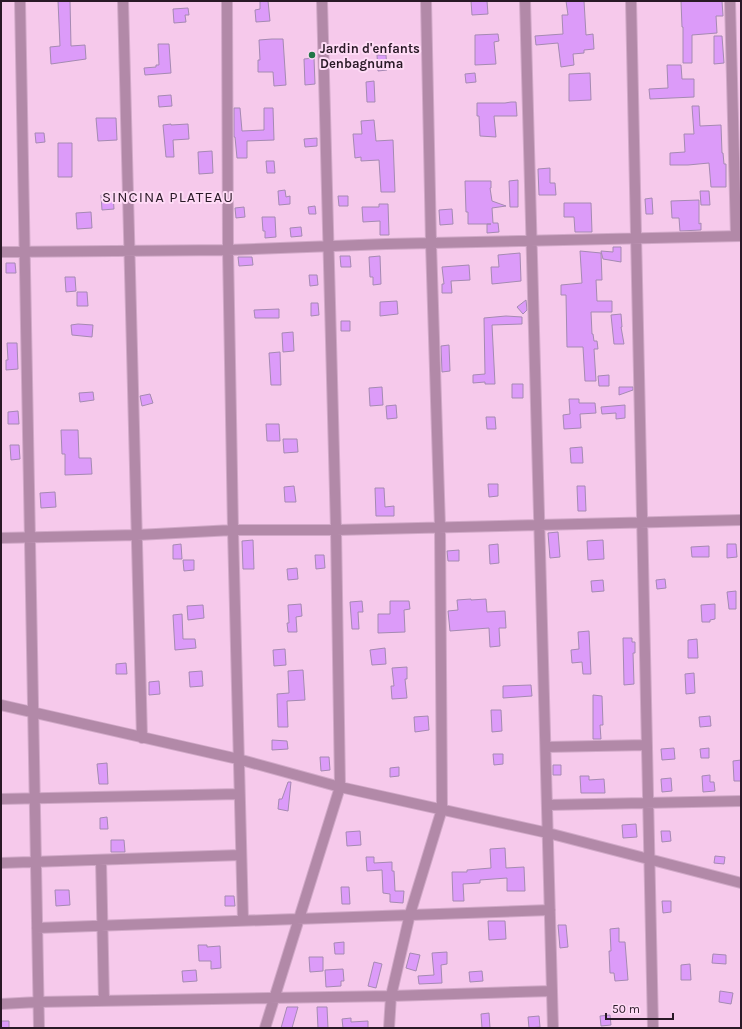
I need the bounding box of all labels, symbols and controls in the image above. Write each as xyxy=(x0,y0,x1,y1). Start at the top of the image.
place label: Jardin d'enfants Denbagnuma xyxy=(320,41,420,71)
marker: Jardin d'enfants Denbagnuma xyxy=(307,50,317,60)
district label: SINCINA PLATEAU xyxy=(102,188,234,206)
scale bar xyxy=(606,995,673,1021)
text: 50 m xyxy=(612,1002,640,1016)

